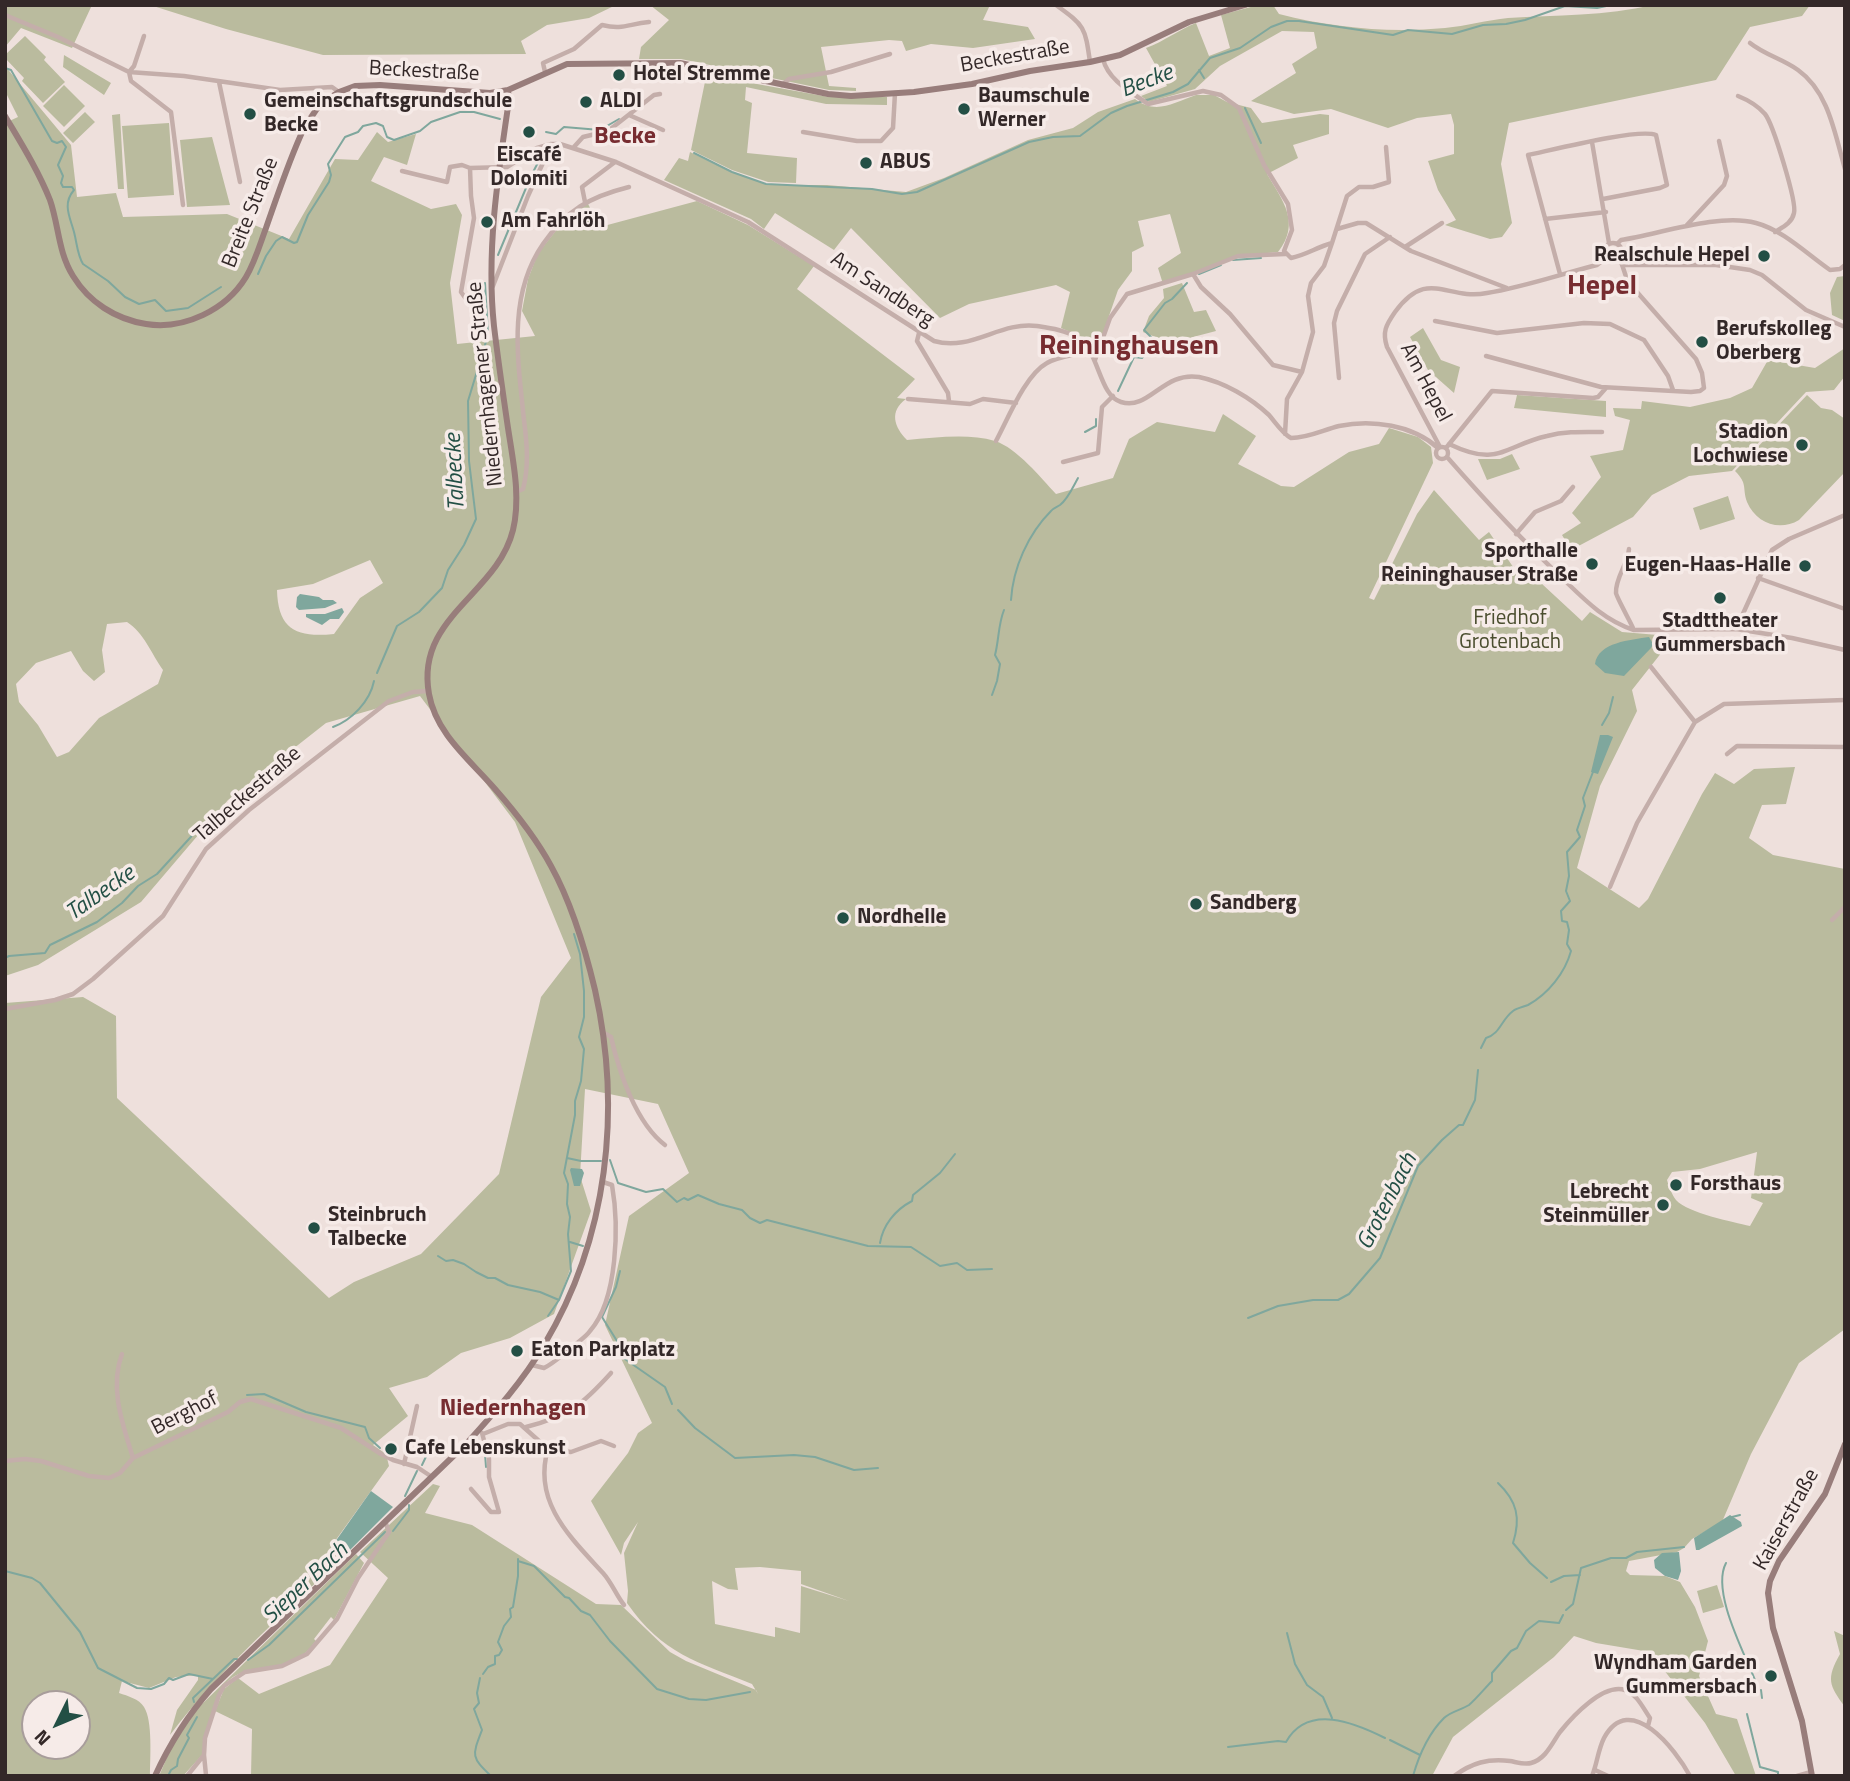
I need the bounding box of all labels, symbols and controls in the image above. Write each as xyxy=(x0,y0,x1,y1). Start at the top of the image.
street label: Beckestraße xyxy=(958,35,1072,79)
street label: Beckestraße xyxy=(368,57,480,87)
water label: Becke xyxy=(1117,59,1177,105)
place label: Hotel Stremme xyxy=(633,62,770,88)
marker: Hotel Stremme xyxy=(611,67,627,83)
place label: Baumschule Werner xyxy=(978,84,1090,134)
place label: Gemeinschaftsgrundschule Becke xyxy=(264,89,512,139)
place label: ALDI xyxy=(600,89,642,115)
marker: ALDI xyxy=(578,94,594,110)
marker: Baumschule Werner xyxy=(956,101,972,117)
marker: Gemeinschaftsgrundschule Becke xyxy=(242,106,258,122)
district label: Becke xyxy=(594,123,656,151)
marker: Eiscafé Dolomiti xyxy=(521,124,537,140)
place label: Eiscafé Dolomiti xyxy=(490,143,568,193)
place label: ABUS xyxy=(880,150,931,176)
street label: Breite Straße xyxy=(217,154,285,272)
marker: ABUS xyxy=(858,155,874,171)
place label: Am Fahrlöh xyxy=(501,209,605,235)
marker: Am Fahrlöh xyxy=(479,214,495,230)
place label: Realschule Hepel xyxy=(1594,243,1750,269)
street label: Am Sandberg xyxy=(825,247,939,333)
marker: Realschule Hepel xyxy=(1756,248,1772,264)
district label: Hepel xyxy=(1567,270,1637,304)
street label: Niedernhagener Straße xyxy=(463,280,509,488)
place label: Berufskolleg Oberberg xyxy=(1716,317,1831,367)
district label: Reininghausen xyxy=(1039,330,1219,364)
marker: Berufskolleg Oberberg xyxy=(1694,334,1710,350)
street label: Am Hepel xyxy=(1394,339,1456,427)
place label: Stadion Lochwiese xyxy=(1693,420,1788,470)
water label: Talbecke xyxy=(440,433,472,511)
marker: Stadion Lochwiese xyxy=(1794,437,1810,453)
place label: Sporthalle Reininghauser Straße xyxy=(1381,539,1578,589)
place label: Eugen-Haas-Halle xyxy=(1624,553,1791,579)
marker: Sporthalle Reininghauser Straße xyxy=(1584,556,1600,572)
marker: Eugen-Haas-Halle xyxy=(1797,558,1813,574)
marker: Stadttheater Gummersbach xyxy=(1712,590,1728,606)
park label: Friedhof Grotenbach xyxy=(1459,606,1561,656)
place label: Stadttheater Gummersbach xyxy=(1654,609,1786,659)
street label: Talbeckestraße xyxy=(189,742,307,848)
water label: Talbecke xyxy=(61,861,141,927)
place label: Sandberg xyxy=(1210,891,1296,917)
marker: Sandberg xyxy=(1188,896,1204,912)
place label: Nordhelle xyxy=(857,905,946,931)
marker: Nordhelle xyxy=(835,910,851,926)
water label: Grotenbach xyxy=(1352,1149,1424,1255)
place label: Forsthaus xyxy=(1690,1172,1781,1198)
marker: Forsthaus xyxy=(1668,1177,1684,1193)
place label: Lebrecht Steinmüller xyxy=(1543,1180,1649,1230)
marker: Lebrecht Steinmüller xyxy=(1655,1197,1671,1213)
place label: Steinbruch Talbecke xyxy=(328,1203,427,1253)
marker: Steinbruch Talbecke xyxy=(306,1220,322,1236)
place label: Eaton Parkplatz xyxy=(531,1338,675,1364)
marker: Eaton Parkplatz xyxy=(509,1343,525,1359)
street label: Berghof xyxy=(148,1387,222,1441)
district label: Niedernhagen xyxy=(440,1395,586,1423)
place label: Cafe Lebenskunst xyxy=(405,1436,566,1462)
marker: Cafe Lebenskunst xyxy=(383,1441,399,1457)
street label: Kaiserstraße xyxy=(1749,1465,1825,1575)
water label: Sieper Bach xyxy=(258,1537,354,1631)
place label: Wyndham Garden Gummersbach xyxy=(1594,1651,1757,1701)
marker: Wyndham Garden Gummersbach xyxy=(1763,1668,1779,1684)
north arrow xyxy=(21,1690,91,1760)
text: N xyxy=(27,1724,57,1753)

